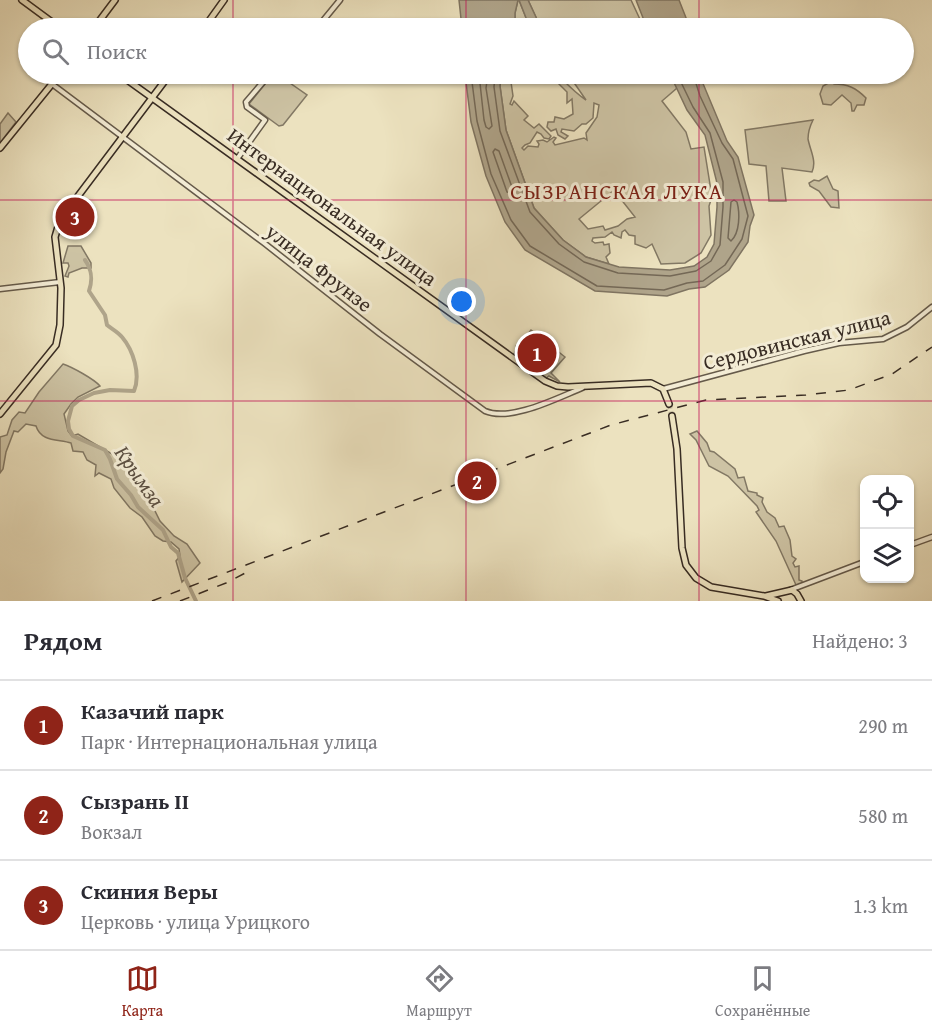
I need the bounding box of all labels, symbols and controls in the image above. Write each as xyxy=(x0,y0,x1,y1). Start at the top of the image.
search box xyxy=(18,18,914,84)
icon: search xyxy=(39,35,72,68)
text: Поиск xyxy=(87,35,147,67)
street label: Интернациональная улица xyxy=(221,120,444,293)
district label: СЫЗРАНСКАЯ ЛУКА xyxy=(510,175,724,207)
pin: 3 xyxy=(56,194,94,240)
street label: улица Фрунзе xyxy=(258,215,379,319)
your location xyxy=(447,287,476,316)
street label: Сердовинская улица xyxy=(700,301,894,378)
pin: 1 xyxy=(518,330,556,376)
water label: Крымза xyxy=(107,439,173,513)
pin: 2 xyxy=(458,458,496,504)
map controls xyxy=(860,475,914,583)
button: locate xyxy=(860,475,914,529)
button: layers xyxy=(860,529,914,583)
text: Рядом xyxy=(24,621,102,660)
text: Найдено: 3 xyxy=(812,626,908,655)
text: Казачий парк xyxy=(81,695,224,727)
text: 1 xyxy=(38,711,49,740)
text: 290 m xyxy=(858,711,908,740)
text: Парк · Интернациональная улица xyxy=(81,727,378,756)
text: Сызрань II xyxy=(81,785,189,817)
text: 2 xyxy=(38,801,49,830)
text: 580 m xyxy=(858,801,908,830)
text: Вокзал xyxy=(81,817,142,846)
text: Скиния Веры xyxy=(81,875,218,907)
text: 3 xyxy=(38,891,49,920)
text: 1.3 km xyxy=(853,891,908,920)
text: Церковь · улица Урицкого xyxy=(81,907,310,936)
tab: Карта xyxy=(122,962,163,1022)
tab: Маршрут xyxy=(406,962,472,1022)
tab: Сохранённые xyxy=(715,962,810,1022)

